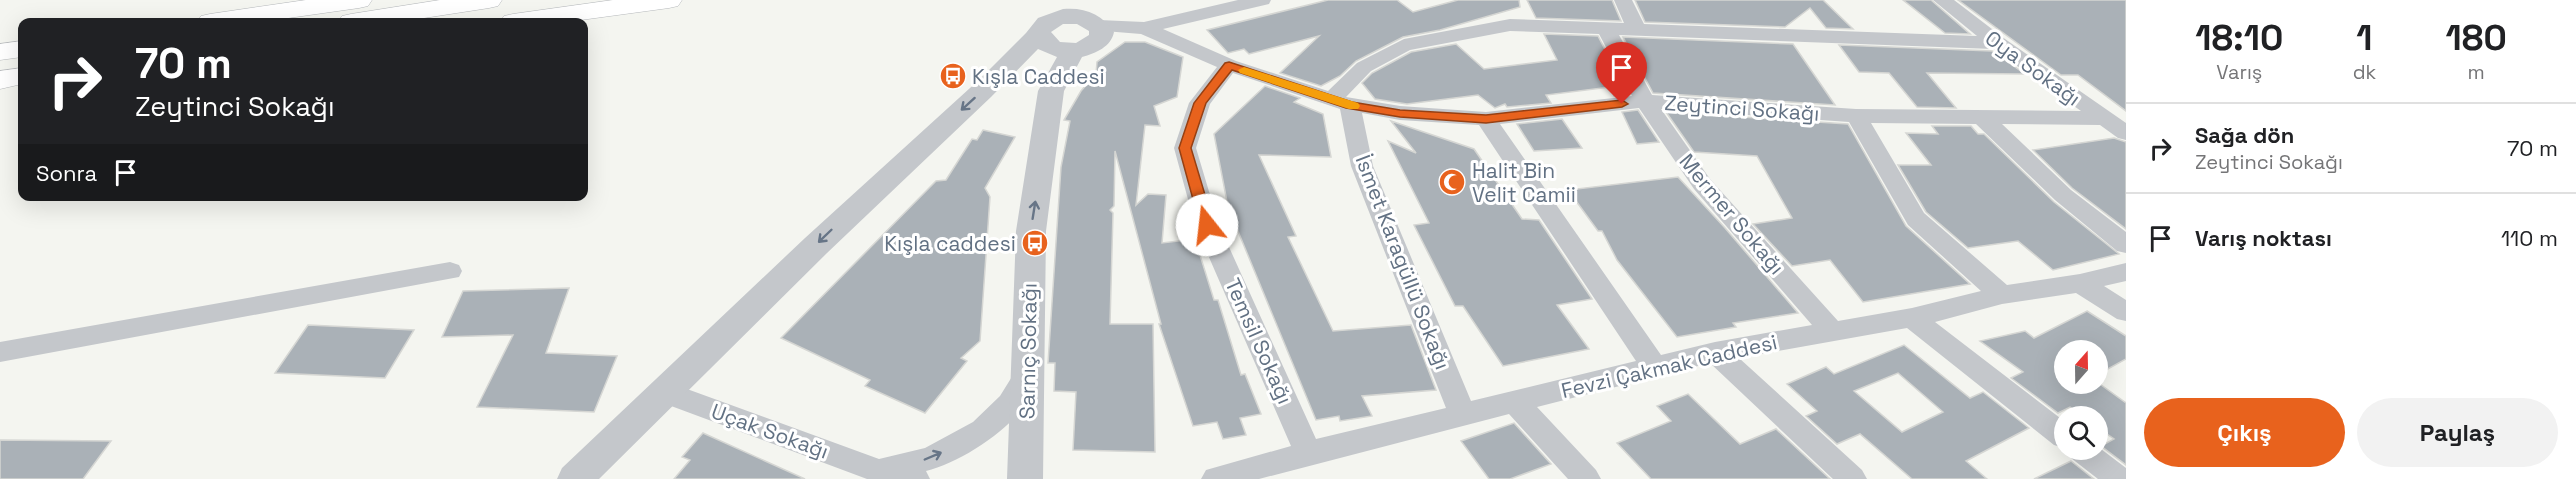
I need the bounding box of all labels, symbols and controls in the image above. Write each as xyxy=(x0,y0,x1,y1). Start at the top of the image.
text: 18:10 xyxy=(2195,15,2283,61)
text: 1 xyxy=(2356,15,2373,61)
text: 180 xyxy=(2446,15,2507,61)
street label: Oya Sokağı xyxy=(1980,24,2086,112)
text: 70 m xyxy=(135,37,232,90)
icon: right xyxy=(36,42,114,120)
pin xyxy=(1596,42,1647,104)
icon: arrive xyxy=(1605,51,1638,84)
text: Varış xyxy=(2216,59,2262,85)
text: dk xyxy=(2353,59,2376,85)
text: m xyxy=(2468,59,2485,85)
bus stop icon: Kışla Caddesi xyxy=(938,61,968,91)
place label: Kışla Caddesi xyxy=(972,63,1105,90)
text: Zeytinci Sokağı xyxy=(135,89,335,124)
street label: Zeytinci Sokağı xyxy=(1664,89,1820,127)
one-way arrow xyxy=(961,97,976,111)
text: Sağa dön xyxy=(2195,121,2294,149)
icon: right xyxy=(2144,132,2177,165)
text: 70 m xyxy=(2507,134,2558,162)
street label: Mermer Sokağı xyxy=(1674,148,1790,280)
text: Zeytinci Sokağı xyxy=(2195,149,2343,175)
street label: İsmet Karagüllü Sokağı xyxy=(1350,151,1456,373)
icon: arrive xyxy=(109,156,142,189)
place label: Halit Bin Velit Camii xyxy=(1472,157,1576,208)
text: Sonra xyxy=(36,159,97,187)
mosque icon: Halit Bin Velit Camii xyxy=(1437,167,1467,197)
position arrow xyxy=(1175,193,1239,257)
one-way arrow xyxy=(1029,201,1040,220)
icon: arrive xyxy=(2144,222,2177,255)
text: Varış noktası xyxy=(2195,224,2332,252)
text: 110 m xyxy=(2501,224,2558,252)
bus stop icon: Kışla caddesi xyxy=(1020,228,1050,258)
one-way arrow xyxy=(817,229,832,243)
place label: Kışla caddesi xyxy=(884,230,1016,257)
street label: Temsil Sokağı xyxy=(1219,274,1299,408)
street label: Sarnıç Sokağı xyxy=(1013,283,1043,419)
street label: Fevzi Çakmak Caddesi xyxy=(1558,328,1780,404)
north arrow xyxy=(2054,340,2108,394)
map controls xyxy=(2054,340,2108,460)
street label: Uçak Sokağı xyxy=(708,397,832,465)
button: Çıkış xyxy=(2144,398,2345,467)
button: Paylaş xyxy=(2357,398,2558,467)
button: search xyxy=(2054,406,2108,460)
one-way arrow xyxy=(923,450,941,461)

